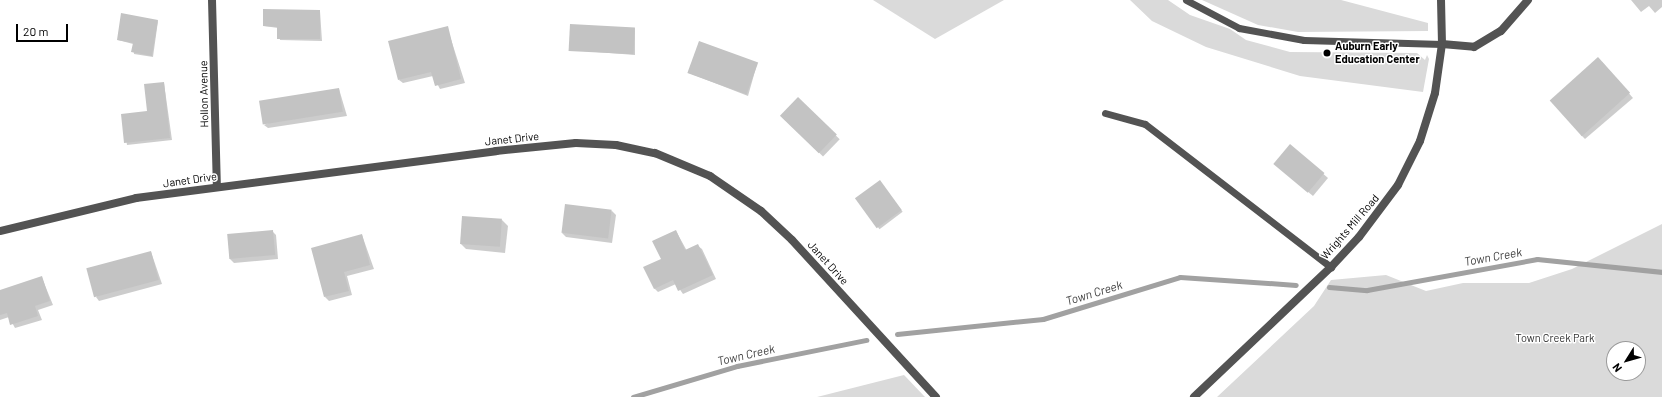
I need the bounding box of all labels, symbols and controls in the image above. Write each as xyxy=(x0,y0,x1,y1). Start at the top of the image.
scale bar xyxy=(18,16,70,42)
text: 20 m xyxy=(23,24,49,38)
place label: Auburn Early Education Center xyxy=(1335,40,1420,66)
marker: Auburn Early Education Center xyxy=(1322,48,1332,58)
street label: Hollon Avenue xyxy=(197,60,211,128)
street label: Janet Drive xyxy=(484,130,540,148)
street label: Janet Drive xyxy=(162,170,218,190)
street label: Wrights Mill Road xyxy=(1318,192,1382,262)
street label: Janet Drive xyxy=(805,238,851,288)
water label: Town Creek xyxy=(1463,245,1523,269)
water label: Town Creek xyxy=(1064,278,1124,308)
park label: Town Creek Park xyxy=(1515,331,1595,345)
water label: Town Creek xyxy=(716,341,776,369)
north arrow xyxy=(1606,341,1646,381)
text: N xyxy=(1609,361,1624,375)

